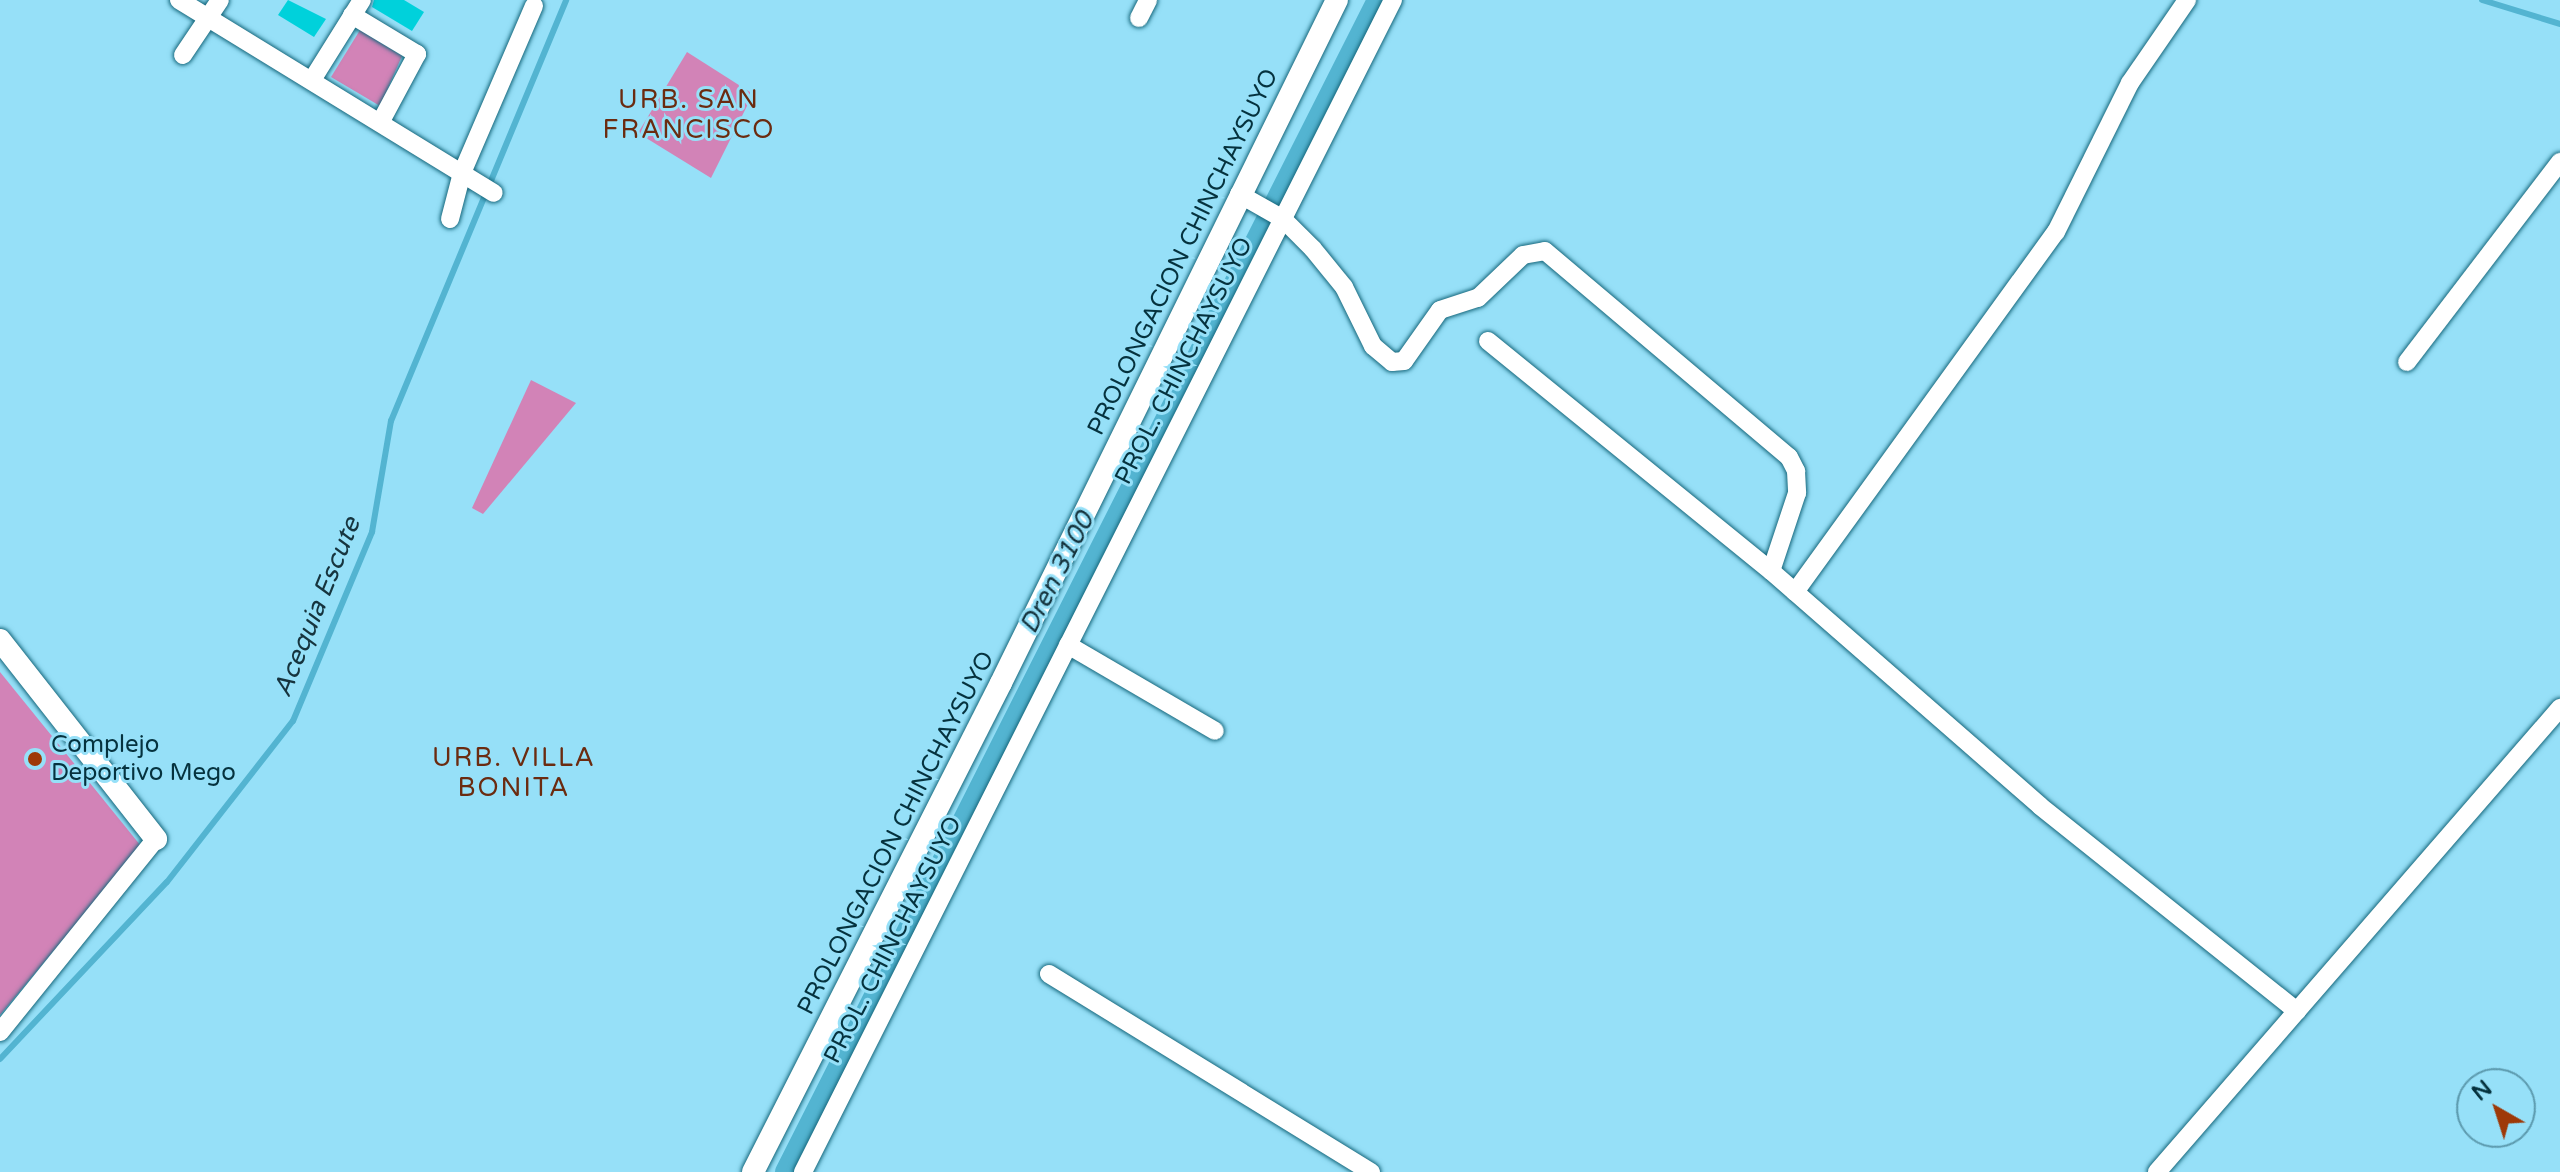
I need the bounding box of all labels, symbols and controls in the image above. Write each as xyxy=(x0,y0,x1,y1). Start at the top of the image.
street label: PROLONGACION CHINCHAYSUYO xyxy=(1082,64,1284,440)
district label: URB. SAN FRANCISCO xyxy=(603,84,775,146)
street label: PROL. CHINCHAYSUYO xyxy=(1109,233,1259,489)
water label: Dren 3100 xyxy=(1013,507,1101,639)
water label: Acequia Escute xyxy=(267,513,367,701)
street label: PROLONGACION CHINCHAYSUYO xyxy=(791,647,1001,1019)
place label: Complejo Deportivo Mego xyxy=(51,731,236,787)
district label: URB. VILLA BONITA xyxy=(432,742,596,804)
marker: Complejo Deportivo Mego xyxy=(26,750,44,768)
street label: PROL. CHINCHAYSUYO xyxy=(818,812,968,1068)
north arrow xyxy=(2456,1068,2536,1148)
text: N xyxy=(2467,1075,2497,1107)

